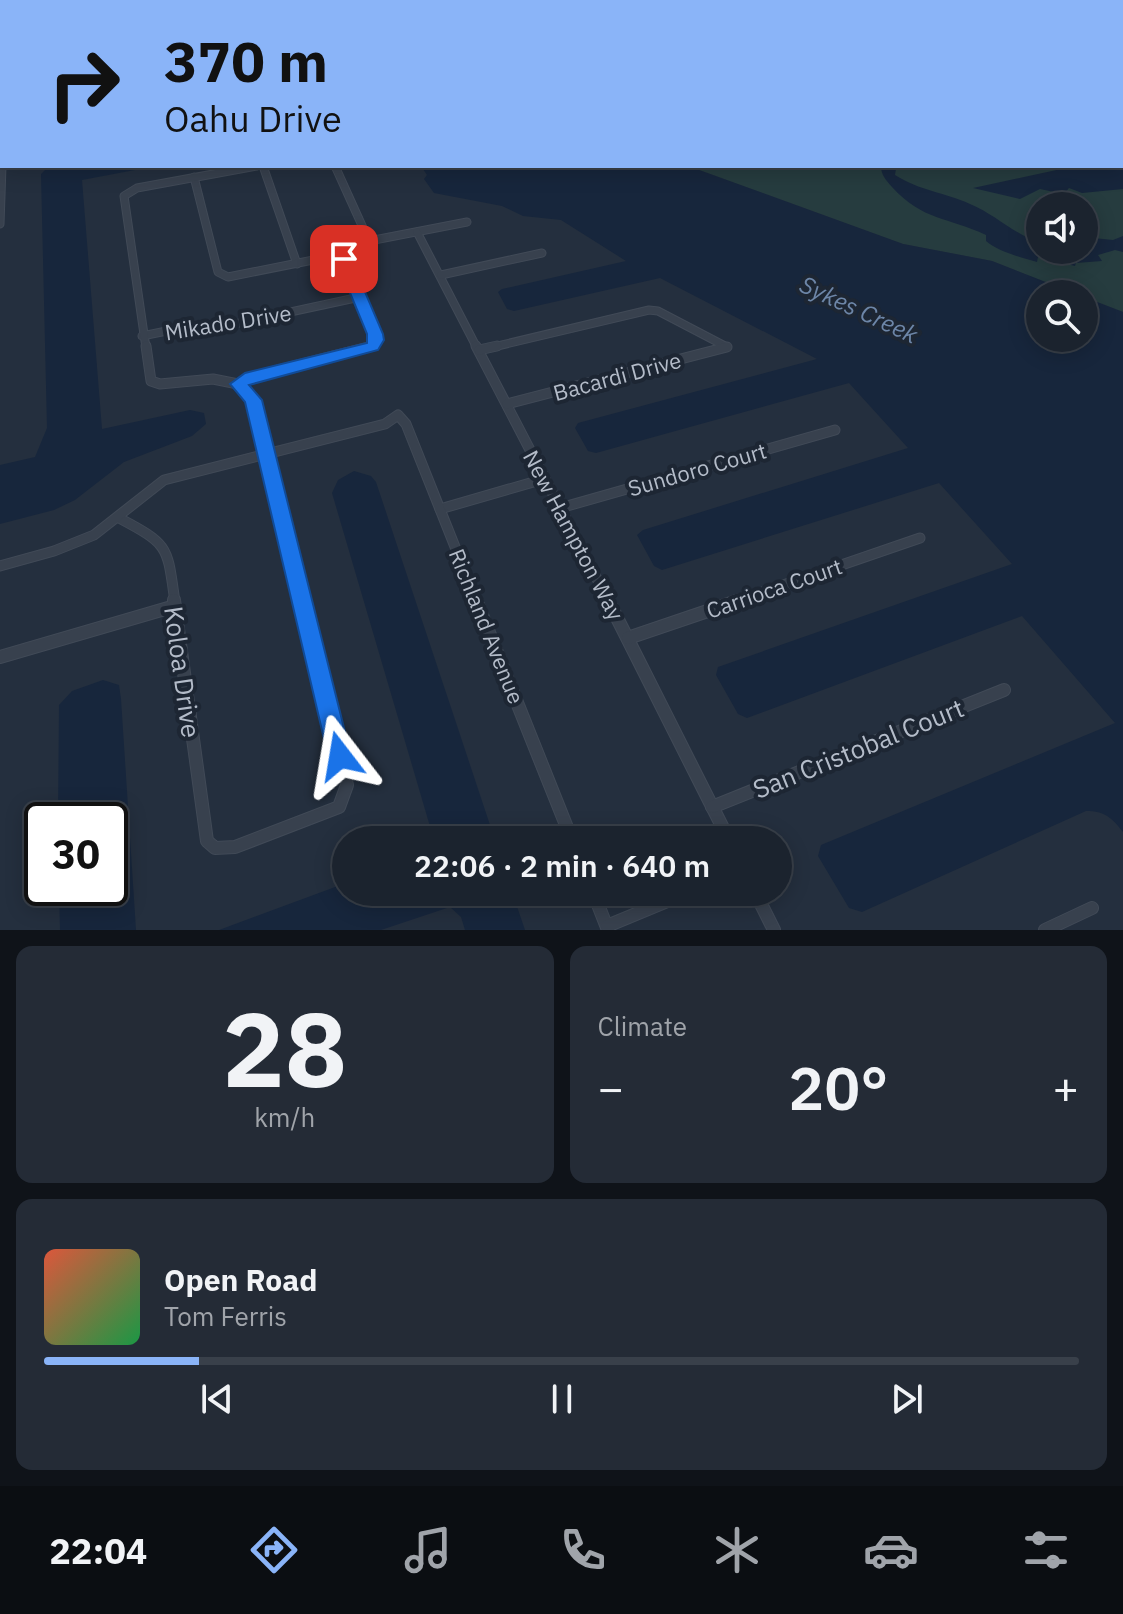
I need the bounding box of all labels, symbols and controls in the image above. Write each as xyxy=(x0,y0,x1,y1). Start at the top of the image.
text: 370 m xyxy=(164,25,328,97)
icon: right xyxy=(32,32,136,136)
text: Oahu Drive xyxy=(164,95,342,142)
map controls xyxy=(1026,192,1098,352)
button: sound xyxy=(1026,192,1098,264)
pin xyxy=(310,225,378,293)
icon: arrive xyxy=(322,237,366,281)
water label: Sykes Creek xyxy=(795,268,924,351)
button: search xyxy=(1026,280,1098,352)
street label: Mikado Drive xyxy=(163,298,293,346)
street label: Bacardi Drive xyxy=(550,345,684,407)
street label: Sundoro Court xyxy=(624,435,770,503)
street label: New Hampton Way xyxy=(517,445,631,625)
street label: Richland Avenue xyxy=(443,544,531,708)
street label: Carrioca Court xyxy=(702,551,846,625)
street label: Koloa Drive xyxy=(157,604,209,740)
street label: San Cristobal Court xyxy=(748,690,968,806)
position arrow xyxy=(298,714,382,798)
speed limit sign: 30 xyxy=(24,802,128,906)
text: 22:06 · 2 min · 640 m xyxy=(414,846,710,885)
text: 28 xyxy=(222,980,347,1116)
text: Climate xyxy=(598,1009,687,1043)
text: 20° xyxy=(788,1048,888,1127)
text: − xyxy=(598,1059,624,1116)
text: + xyxy=(1053,1059,1079,1116)
text: km/h xyxy=(254,1100,315,1134)
text: Open Road xyxy=(164,1260,317,1299)
text: Tom Ferris xyxy=(164,1299,287,1333)
icon: previous xyxy=(195,1377,239,1421)
icon: pause xyxy=(540,1377,584,1421)
icon: next xyxy=(885,1377,929,1421)
icon: directions xyxy=(246,1522,302,1578)
icon: music xyxy=(400,1522,456,1578)
icon: phone xyxy=(555,1522,611,1578)
icon: climate xyxy=(709,1522,765,1578)
icon: car xyxy=(863,1522,919,1578)
icon: filters xyxy=(1018,1522,1074,1578)
text: 22:04 xyxy=(49,1527,147,1574)

